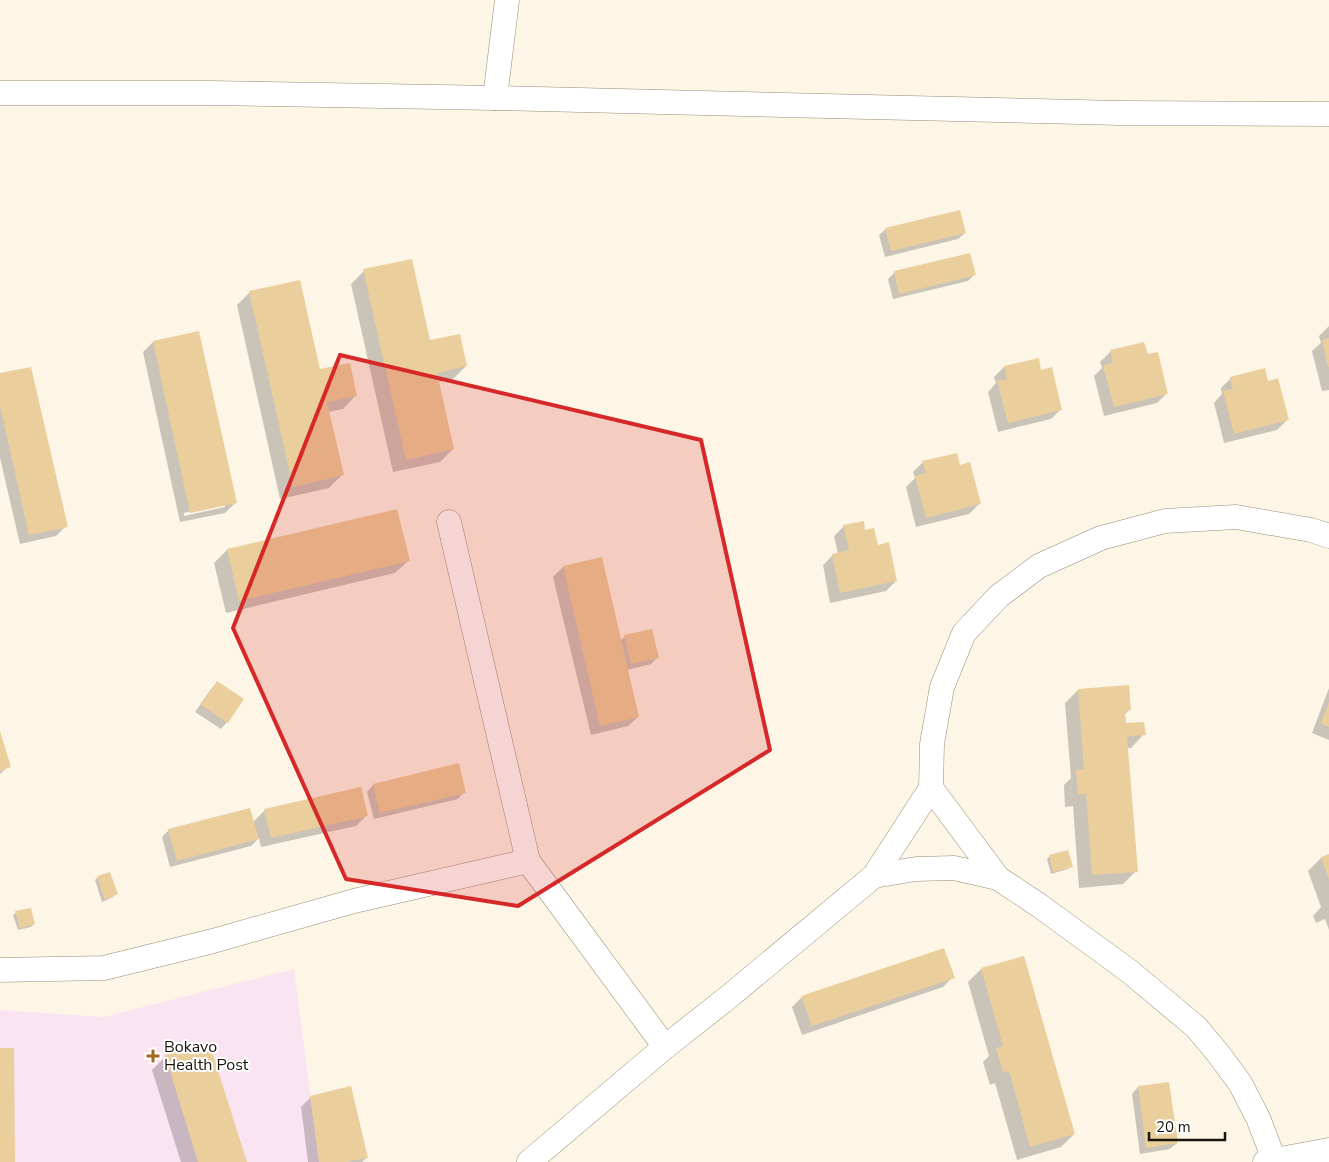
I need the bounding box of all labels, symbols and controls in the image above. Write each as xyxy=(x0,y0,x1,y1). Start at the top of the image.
place label: Bokavo Health Post xyxy=(164,1036,249,1076)
marker: Bokavo Health Post xyxy=(146,1049,160,1063)
scale bar xyxy=(1149,1110,1225,1142)
text: 20 m xyxy=(1156,1117,1191,1137)

